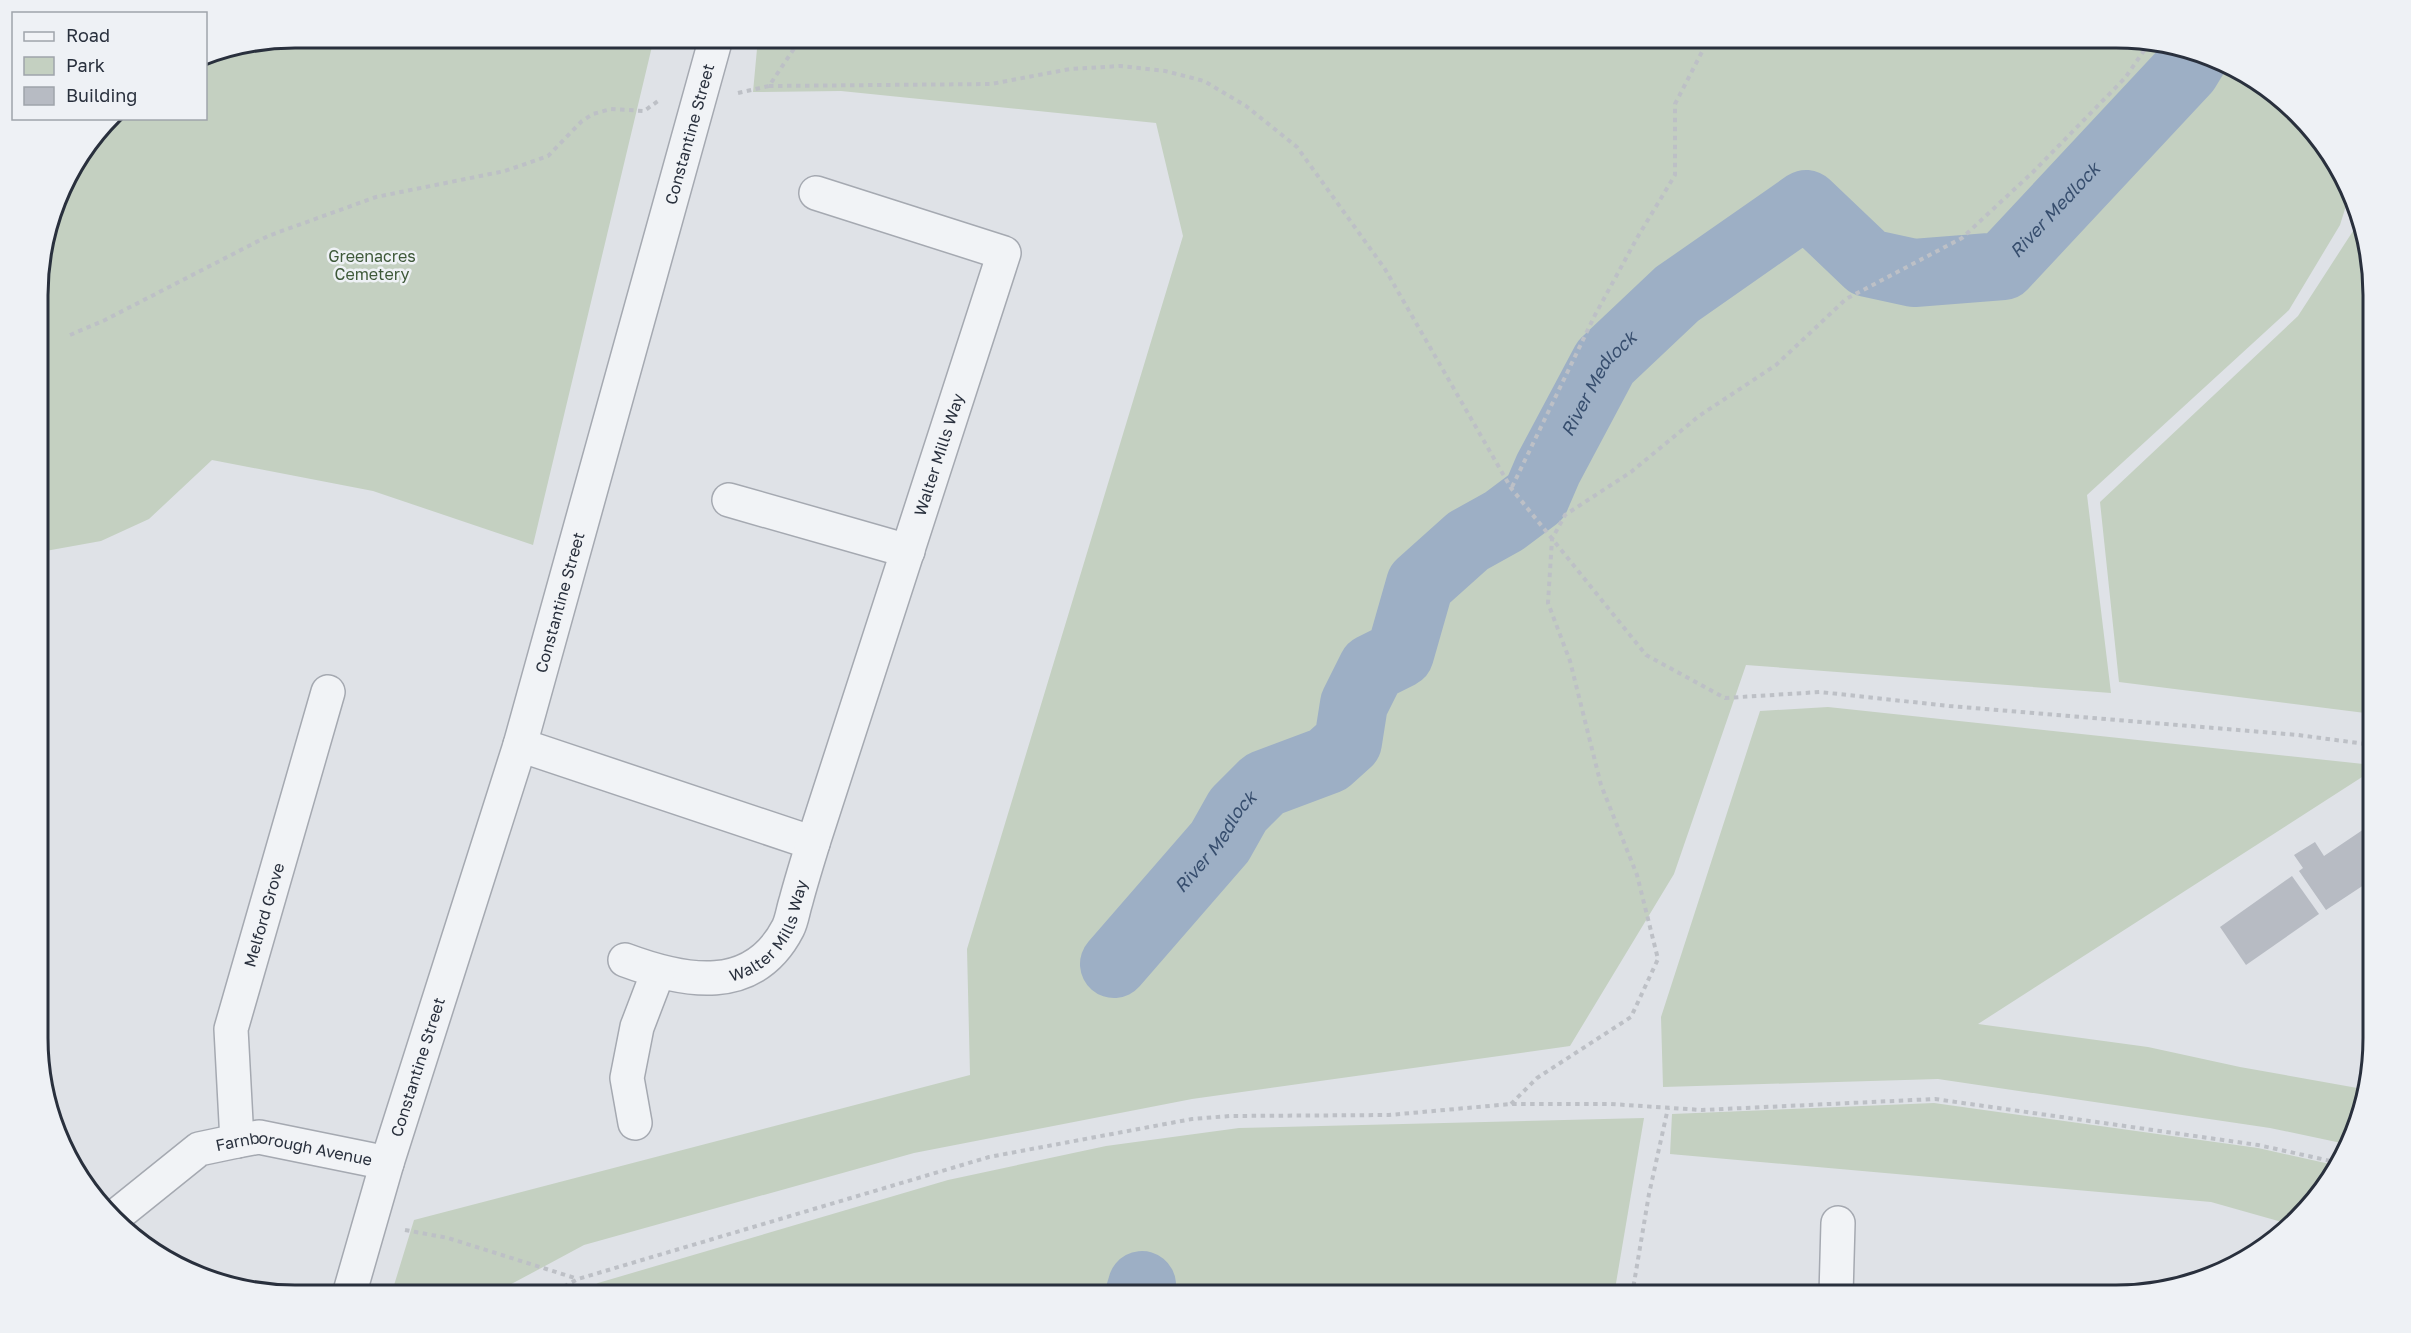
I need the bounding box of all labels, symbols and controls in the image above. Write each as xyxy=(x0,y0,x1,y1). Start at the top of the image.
legend xyxy=(12,12,207,120)
text: Road xyxy=(66,24,110,46)
text: Park xyxy=(66,54,105,76)
street label: Constantine Street xyxy=(660,61,718,207)
text: Building xyxy=(66,84,137,106)
water label: River Medlock xyxy=(2005,156,2105,262)
park label: Greenacres Cemetery xyxy=(328,246,416,284)
water label: River Medlock xyxy=(1556,325,1642,440)
street label: Walter Mills Way xyxy=(910,391,968,519)
street label: Constantine Street xyxy=(531,530,589,675)
water label: River Medlock xyxy=(1169,785,1262,897)
street label: Melford Grove xyxy=(239,860,288,969)
street label: Walter Mills Way xyxy=(727,878,811,986)
street label: Constantine Street xyxy=(386,995,449,1139)
street label: Farnborough Avenue xyxy=(214,1127,374,1170)

